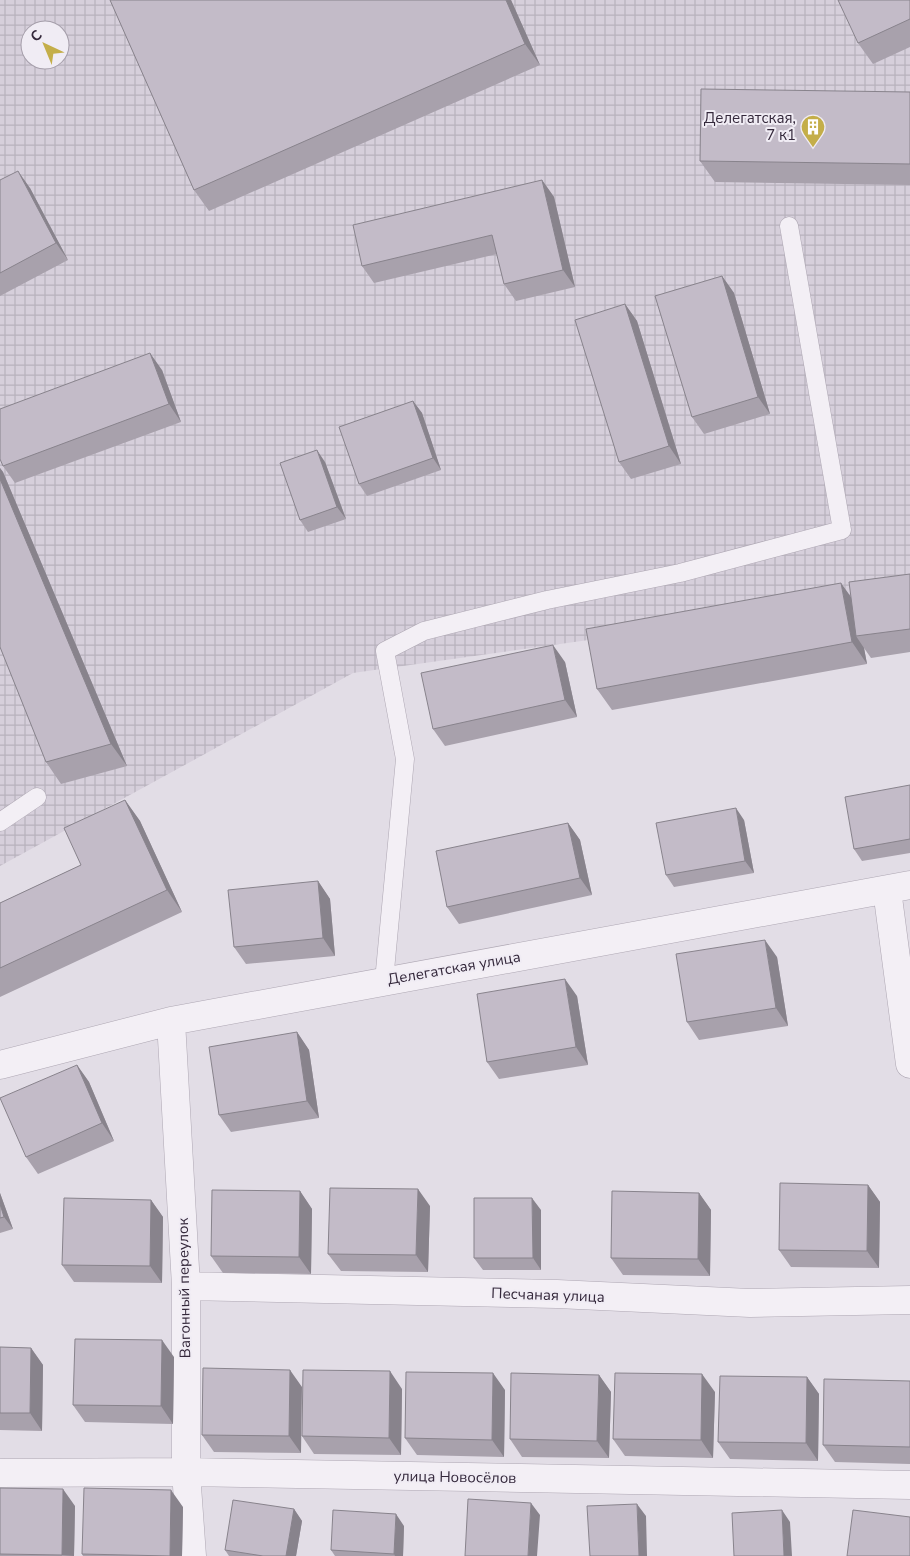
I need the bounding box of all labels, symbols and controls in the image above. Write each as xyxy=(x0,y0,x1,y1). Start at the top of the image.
north arrow xyxy=(20,20,70,70)
text: С xyxy=(26,26,47,46)
place label: Делегатская, 7 к1 xyxy=(704,108,796,145)
building icon: Делегатская, 7 к1 xyxy=(800,114,826,148)
street label: Делегатская улица xyxy=(386,946,522,990)
street label: Вагонный переулок xyxy=(173,1217,195,1358)
street label: Песчаная улица xyxy=(491,1283,605,1307)
street label: улица Новосёлов xyxy=(393,1466,517,1488)

